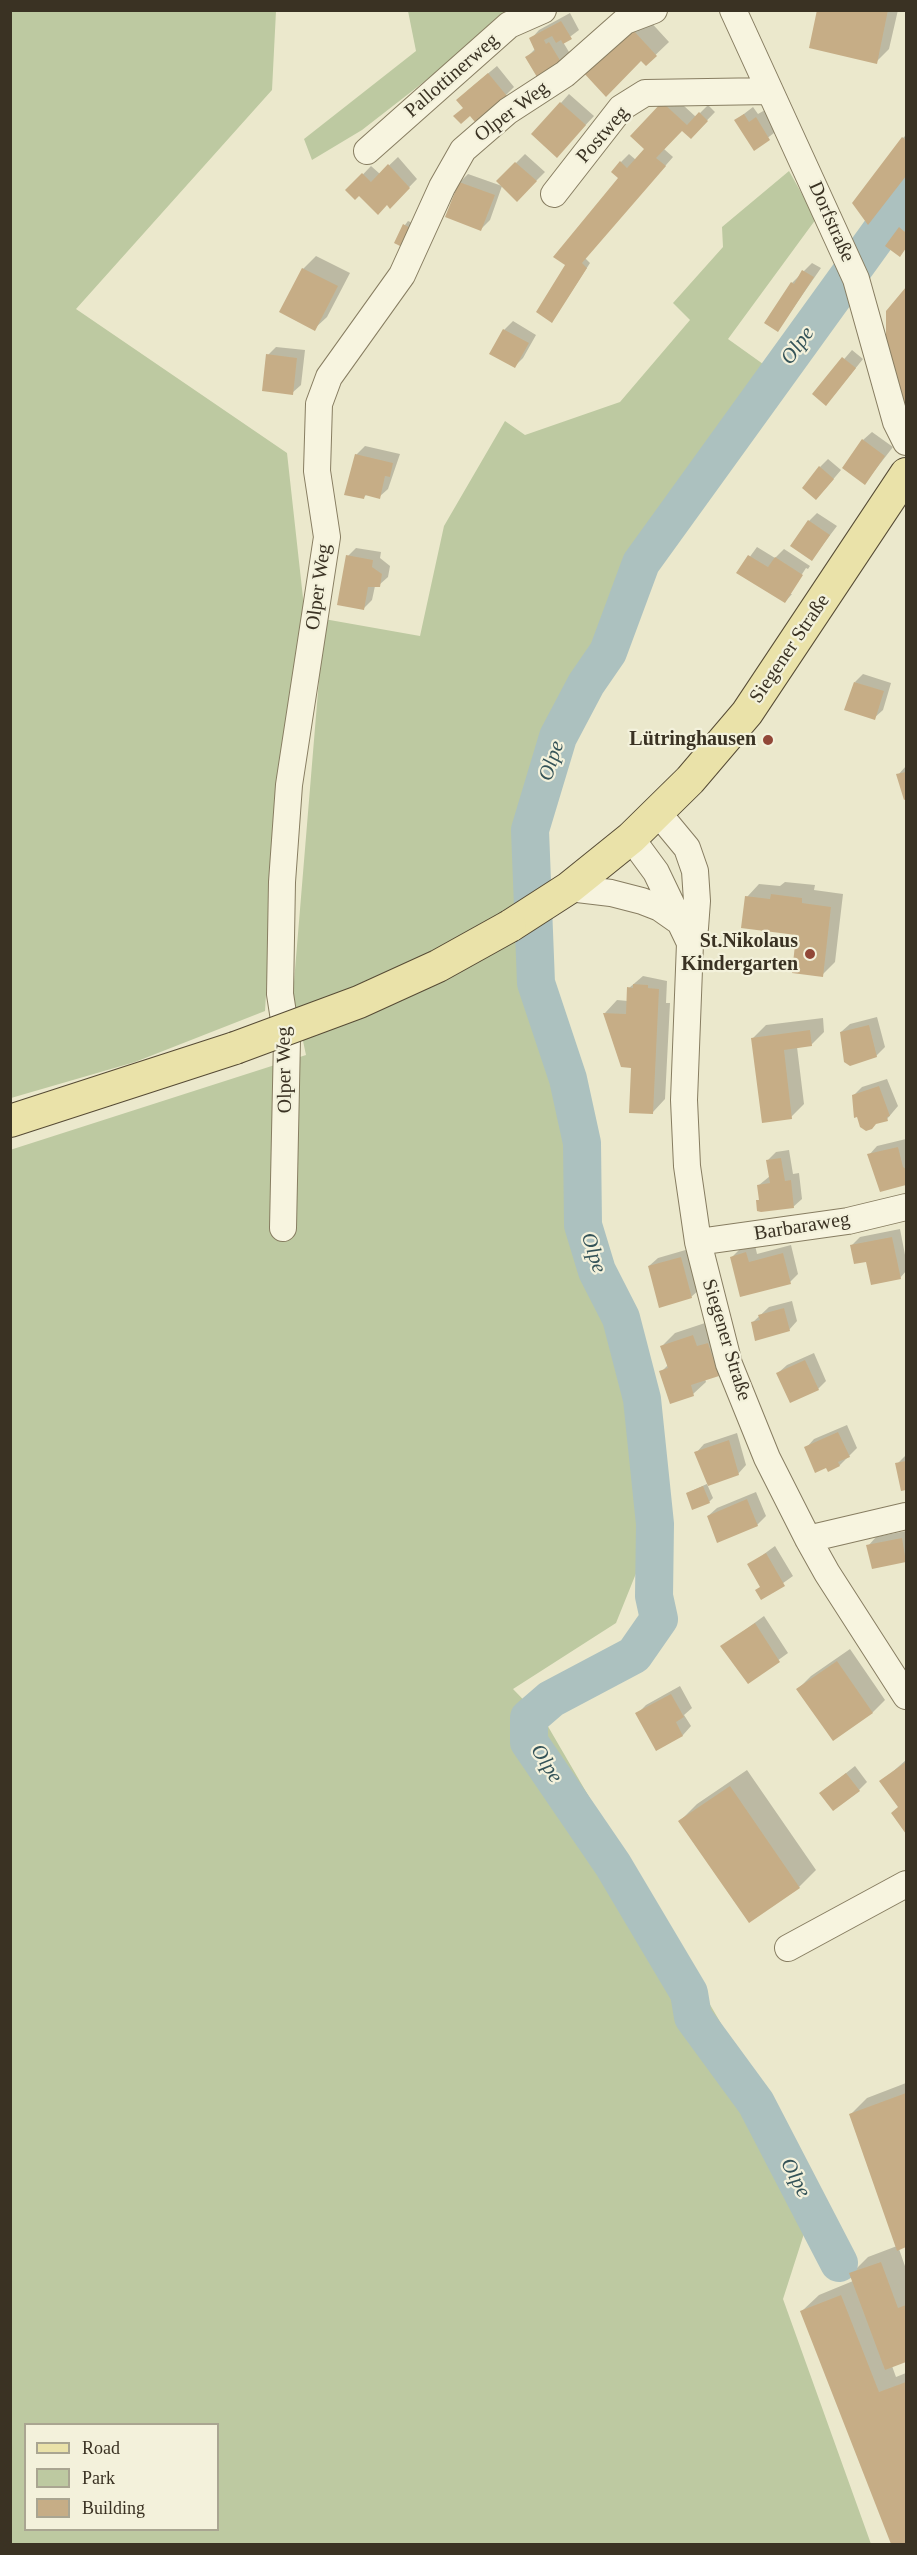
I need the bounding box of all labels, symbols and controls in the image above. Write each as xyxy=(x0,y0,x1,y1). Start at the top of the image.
street label: Pallottinerweg xyxy=(400,29,504,123)
street label: Olper Weg xyxy=(470,76,554,148)
street label: Postweg xyxy=(572,102,634,168)
street label: Dorfstraße xyxy=(803,178,859,266)
water label: Olpe xyxy=(776,322,820,370)
street label: Olper Weg xyxy=(301,542,337,632)
street label: Siegener Straße xyxy=(745,590,835,708)
place label: Lütringhausen xyxy=(629,728,756,752)
marker: Lütringhausen xyxy=(761,733,775,747)
water label: Olpe xyxy=(534,738,570,784)
place label: St.Nikolaus Kindergarten xyxy=(681,930,798,977)
marker: St.Nikolaus Kindergarten xyxy=(803,947,817,961)
street label: Olper Weg xyxy=(272,1026,298,1114)
street label: Barbaraweg xyxy=(752,1208,852,1246)
water label: Olpe xyxy=(575,1230,611,1276)
street label: Siegener Straße xyxy=(696,1276,756,1404)
water label: Olpe xyxy=(524,1740,568,1788)
water label: Olpe xyxy=(774,2154,816,2202)
legend xyxy=(24,2423,219,2531)
text: Road xyxy=(82,2438,120,2458)
text: Park xyxy=(82,2468,115,2488)
text: Building xyxy=(82,2498,145,2518)

